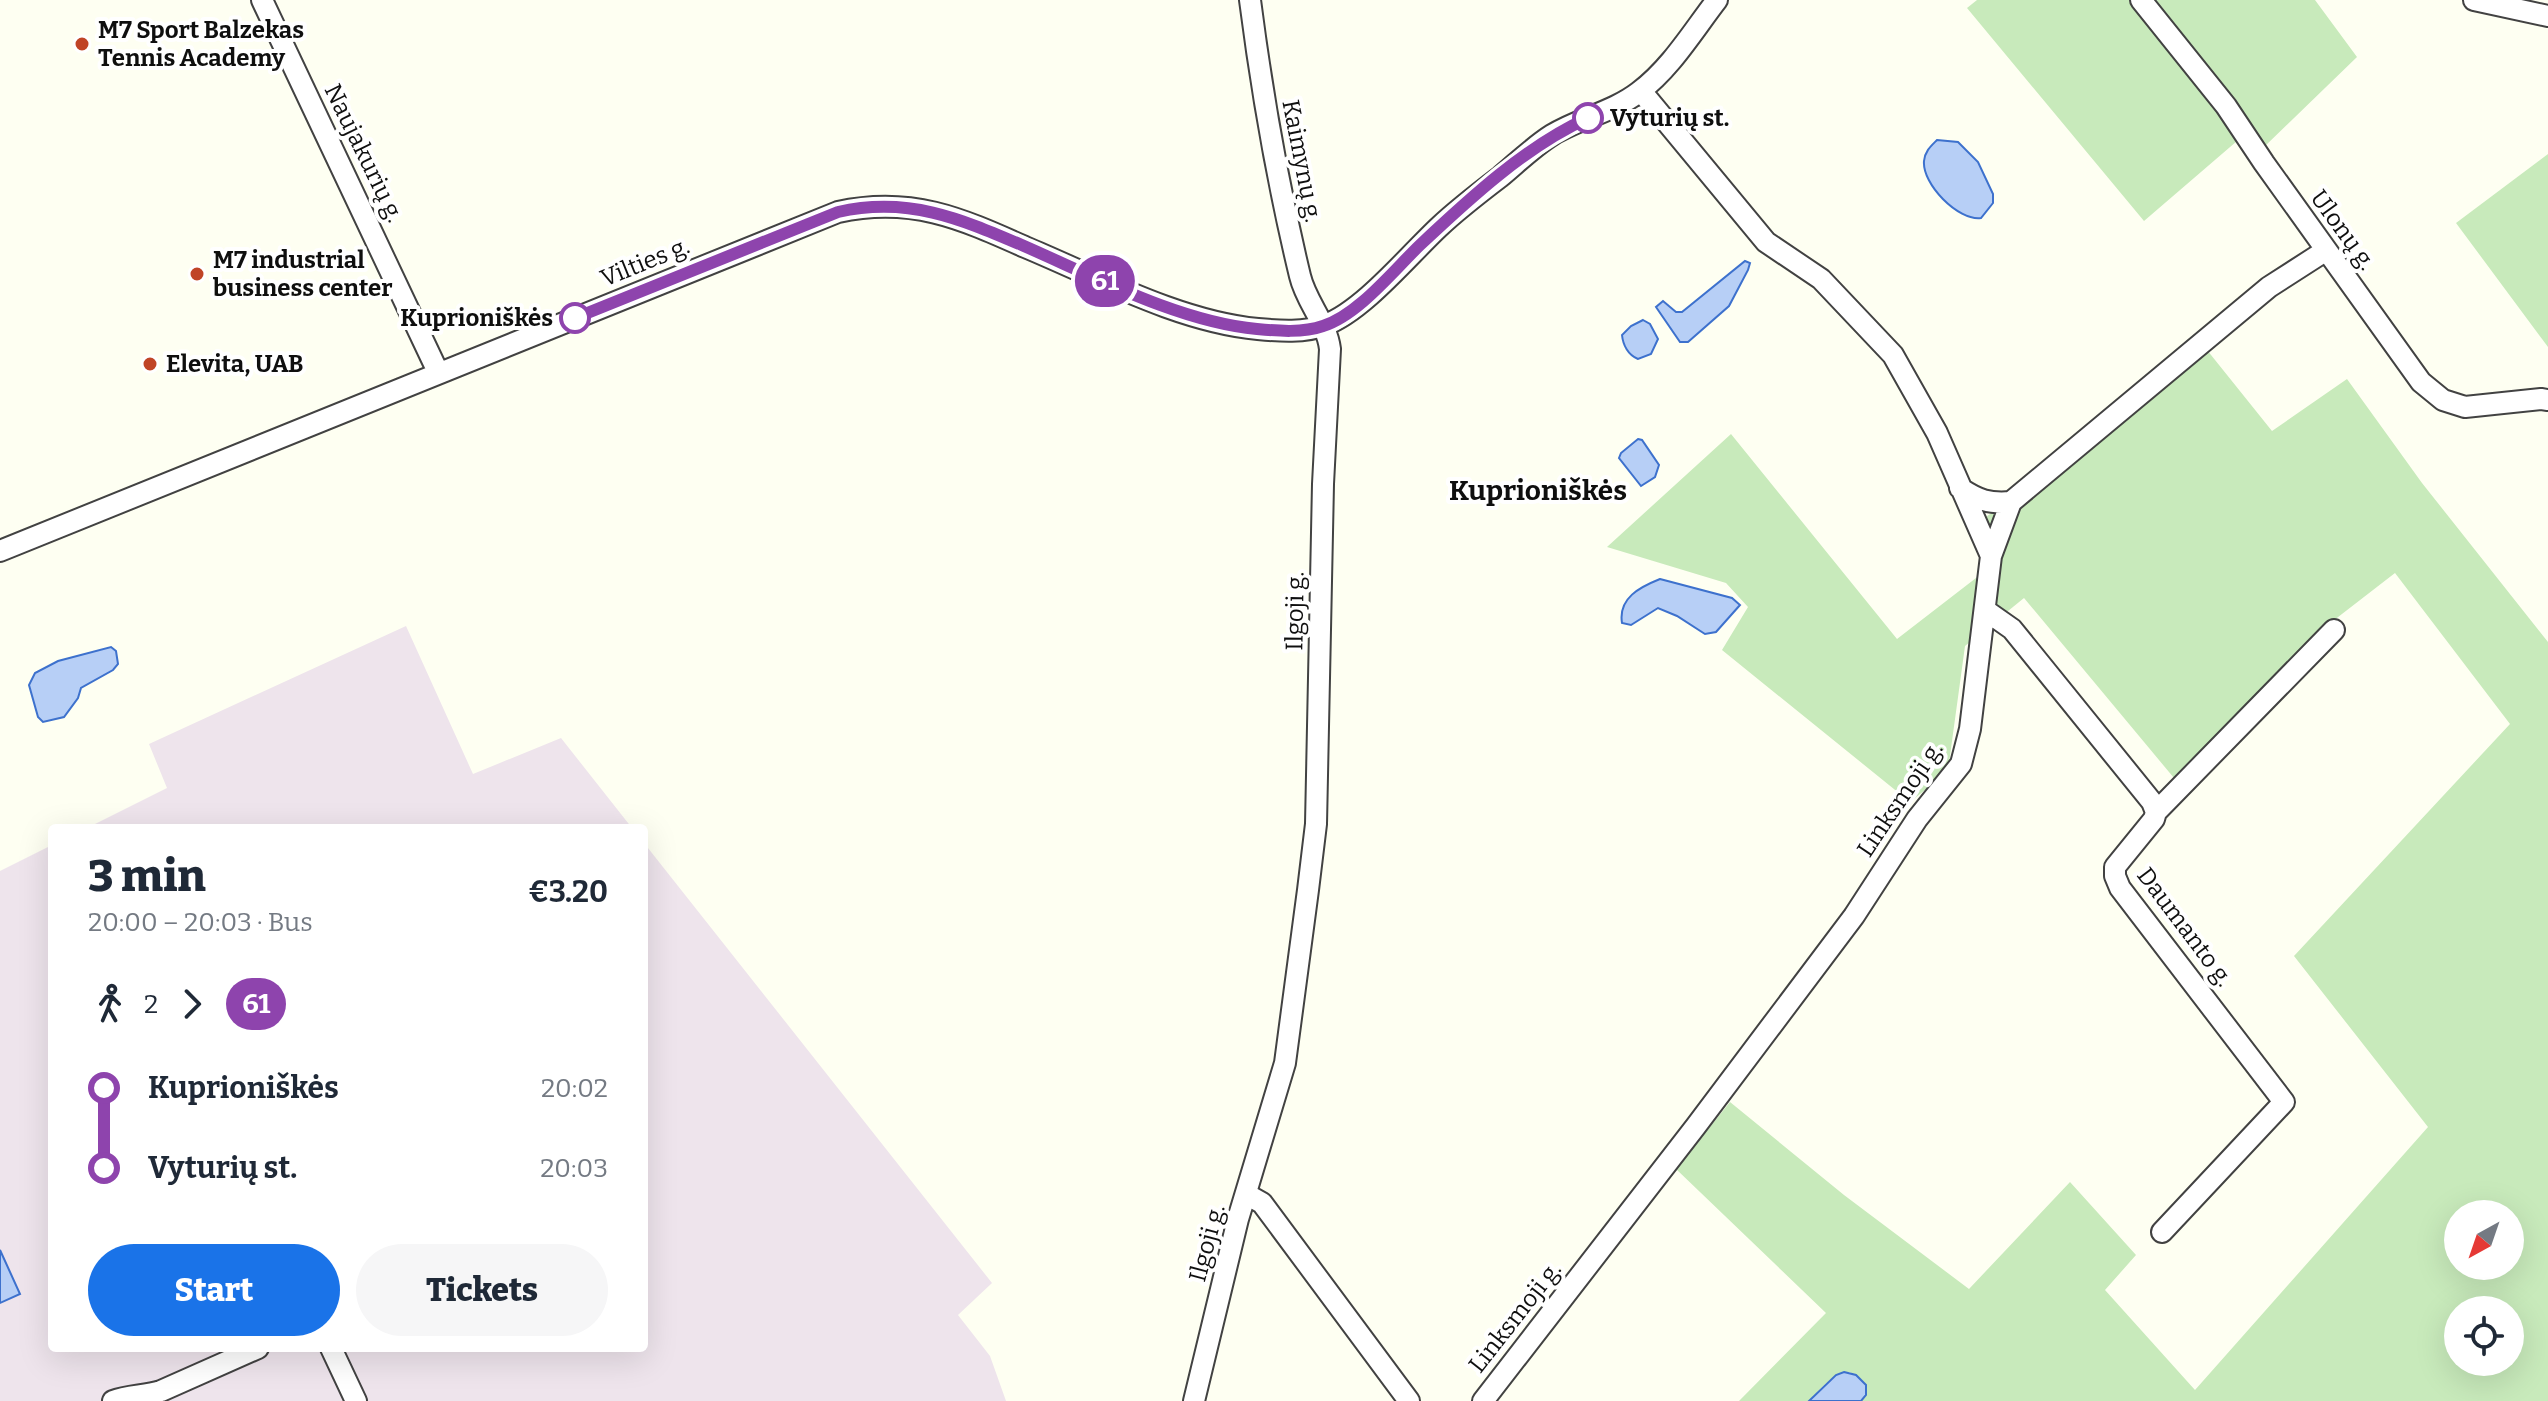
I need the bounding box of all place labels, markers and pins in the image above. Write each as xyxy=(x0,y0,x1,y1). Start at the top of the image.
place label: M7 Sport Balzekas Tennis Academy xyxy=(98,16,304,72)
marker: M7 Sport Balzekas Tennis Academy xyxy=(73,35,91,53)
marker: Vyturių st. xyxy=(1573,103,1603,133)
place label: Vyturių st. xyxy=(1610,104,1729,132)
place label: M7 industrial business center xyxy=(213,246,393,302)
marker: M7 industrial business center xyxy=(188,265,206,283)
marker: Kuprioniškės xyxy=(560,303,590,333)
place label: Kuprioniškės xyxy=(400,304,553,332)
place label: Elevita, UAB xyxy=(166,350,304,378)
marker: Elevita, UAB xyxy=(141,355,159,373)

